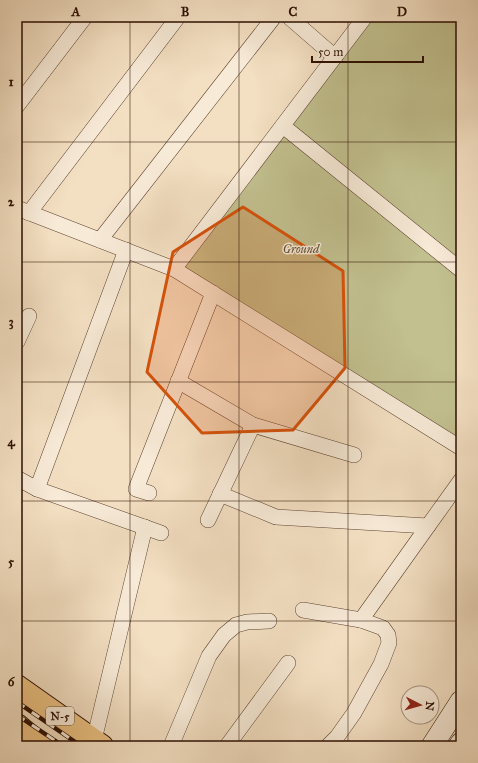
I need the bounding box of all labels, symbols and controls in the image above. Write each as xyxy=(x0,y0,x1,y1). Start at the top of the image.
text: A xyxy=(71,4,81,20)
text: B xyxy=(181,4,190,20)
text: C xyxy=(289,4,298,20)
text: D xyxy=(397,4,407,20)
scale bar xyxy=(312,38,423,64)
text: 50 m xyxy=(318,45,343,59)
text: 1 xyxy=(8,74,14,90)
text: 2 xyxy=(8,194,15,210)
park label: Ground xyxy=(283,242,320,256)
text: 3 xyxy=(8,314,14,330)
text: 4 xyxy=(7,434,15,450)
text: 5 xyxy=(8,554,15,570)
text: 6 xyxy=(8,674,16,690)
north arrow xyxy=(400,685,440,725)
text: N xyxy=(422,701,436,712)
road number: N-5 xyxy=(46,707,74,725)

